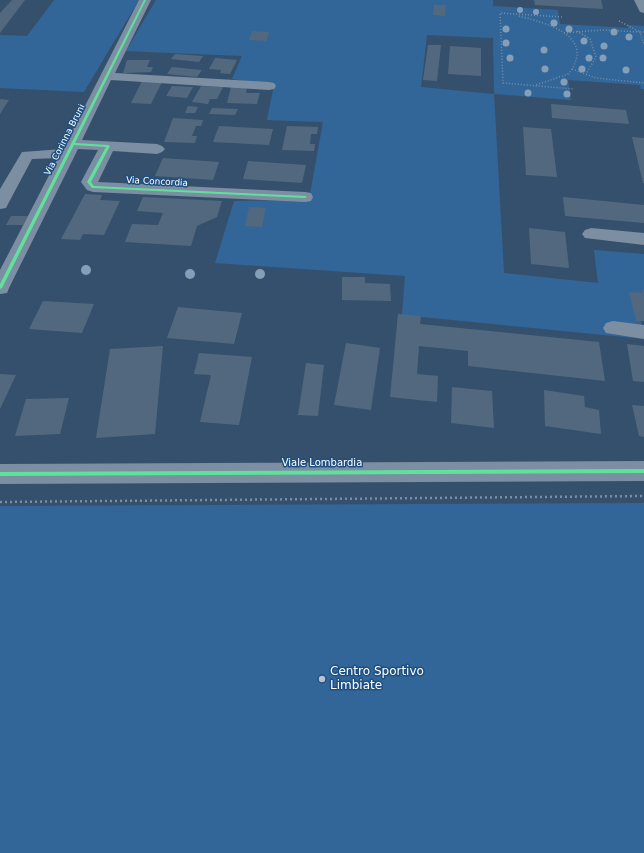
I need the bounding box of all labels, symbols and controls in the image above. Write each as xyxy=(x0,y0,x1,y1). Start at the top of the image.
street label: Via Corinna Bruni xyxy=(42,103,88,177)
street label: Via Concordia xyxy=(126,175,188,189)
street label: Viale Lombardia xyxy=(282,457,362,469)
place label: Centro Sportivo Limbiate xyxy=(330,665,424,693)
marker: Centro Sportivo Limbiate xyxy=(317,674,327,684)

